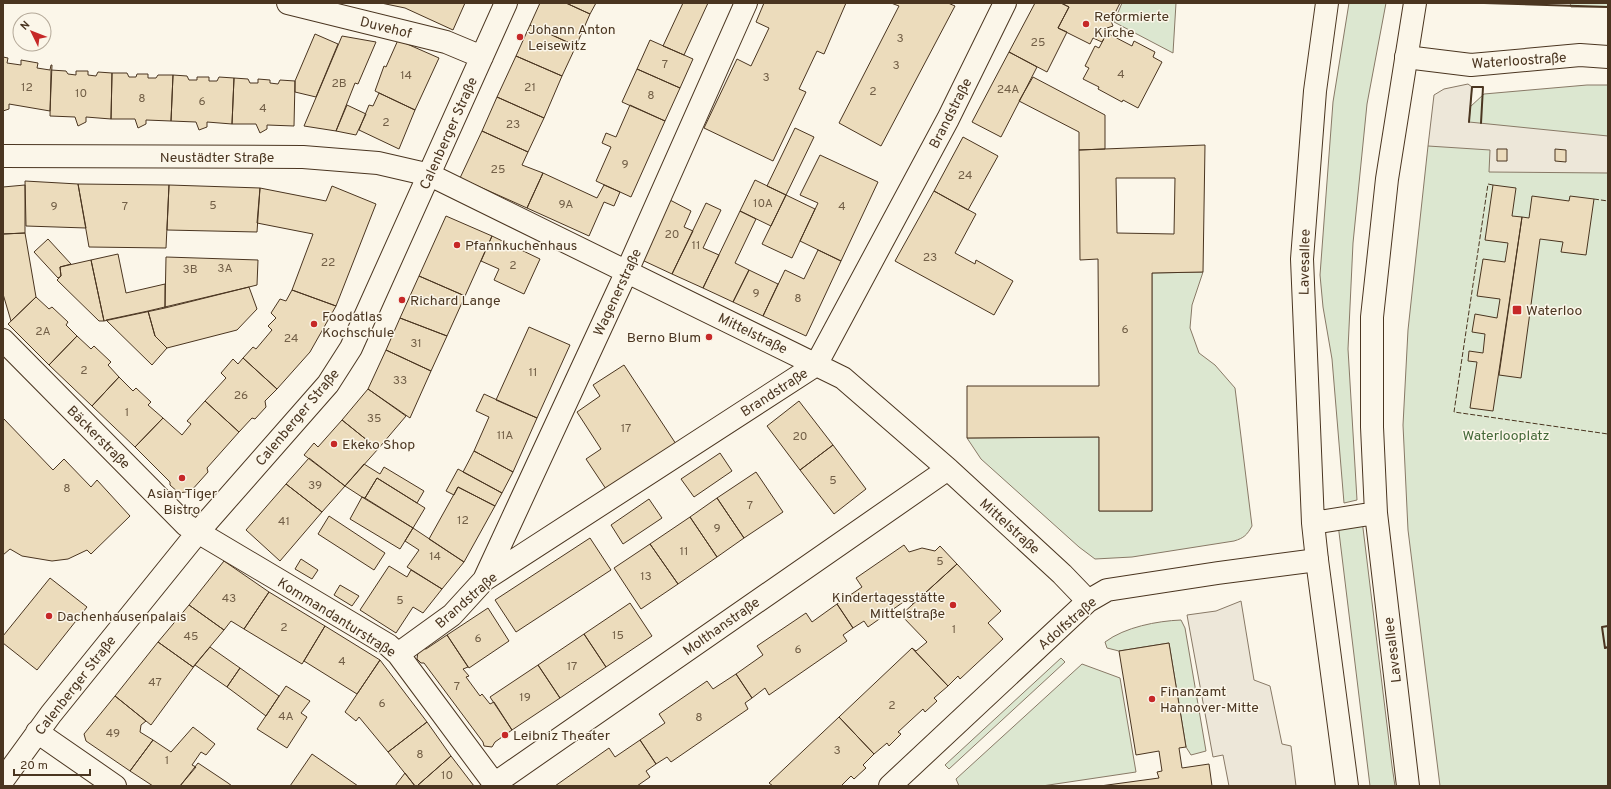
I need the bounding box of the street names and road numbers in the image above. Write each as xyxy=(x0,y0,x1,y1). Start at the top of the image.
street label: Duvehof xyxy=(358,14,414,43)
street label: Waterloostraße xyxy=(1471,50,1567,73)
street label: Calenberger Straße xyxy=(417,75,482,193)
street label: Brandstraße xyxy=(926,76,976,152)
street label: Neustädter Straße xyxy=(160,150,274,167)
street label: Lavesallee xyxy=(1296,229,1315,295)
street label: Wagenerstraße xyxy=(591,246,646,339)
street label: Mittelstraße xyxy=(715,310,790,358)
street label: Brandstraße xyxy=(738,365,812,421)
street label: Calenberger Straße xyxy=(253,366,344,470)
street label: Bäckerstraße xyxy=(63,403,133,473)
street label: Mittelstraße xyxy=(975,496,1043,559)
street label: Brandstraße xyxy=(432,570,502,633)
street label: Kommandanturstraße xyxy=(274,575,399,662)
street label: Molthanstraße xyxy=(680,594,764,660)
street label: Adolfstraße xyxy=(1035,594,1101,654)
street label: Lavesallee xyxy=(1381,616,1406,684)
street label: Calenberger Straße xyxy=(32,633,120,739)

